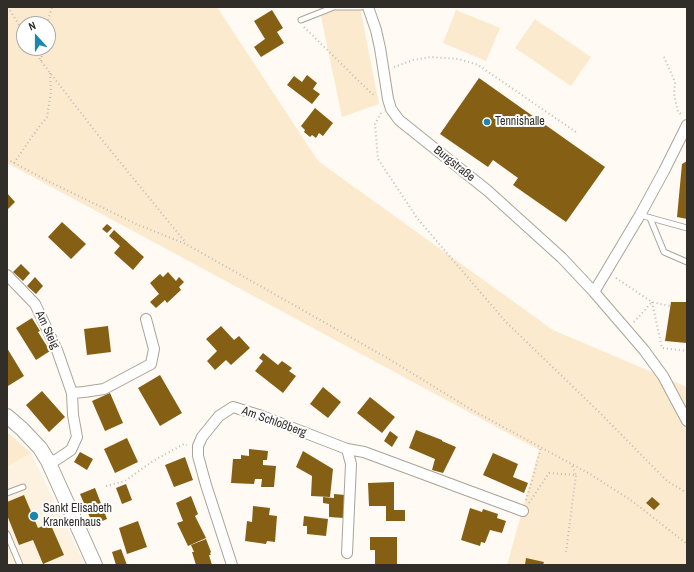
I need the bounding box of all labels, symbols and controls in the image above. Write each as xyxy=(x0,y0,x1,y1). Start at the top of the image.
north arrow xyxy=(16,16,56,56)
text: N xyxy=(27,18,38,33)
place label: Tennishalle xyxy=(495,115,545,129)
marker: Tennishalle xyxy=(482,117,492,127)
street label: Burgstraße xyxy=(431,143,477,185)
street label: Am Steig xyxy=(32,309,62,351)
street label: Am Schloßberg xyxy=(240,404,308,440)
place label: Sankt Elisabeth Krankenhaus xyxy=(43,502,112,530)
marker: Sankt Elisabeth Krankenhaus xyxy=(28,510,40,522)

